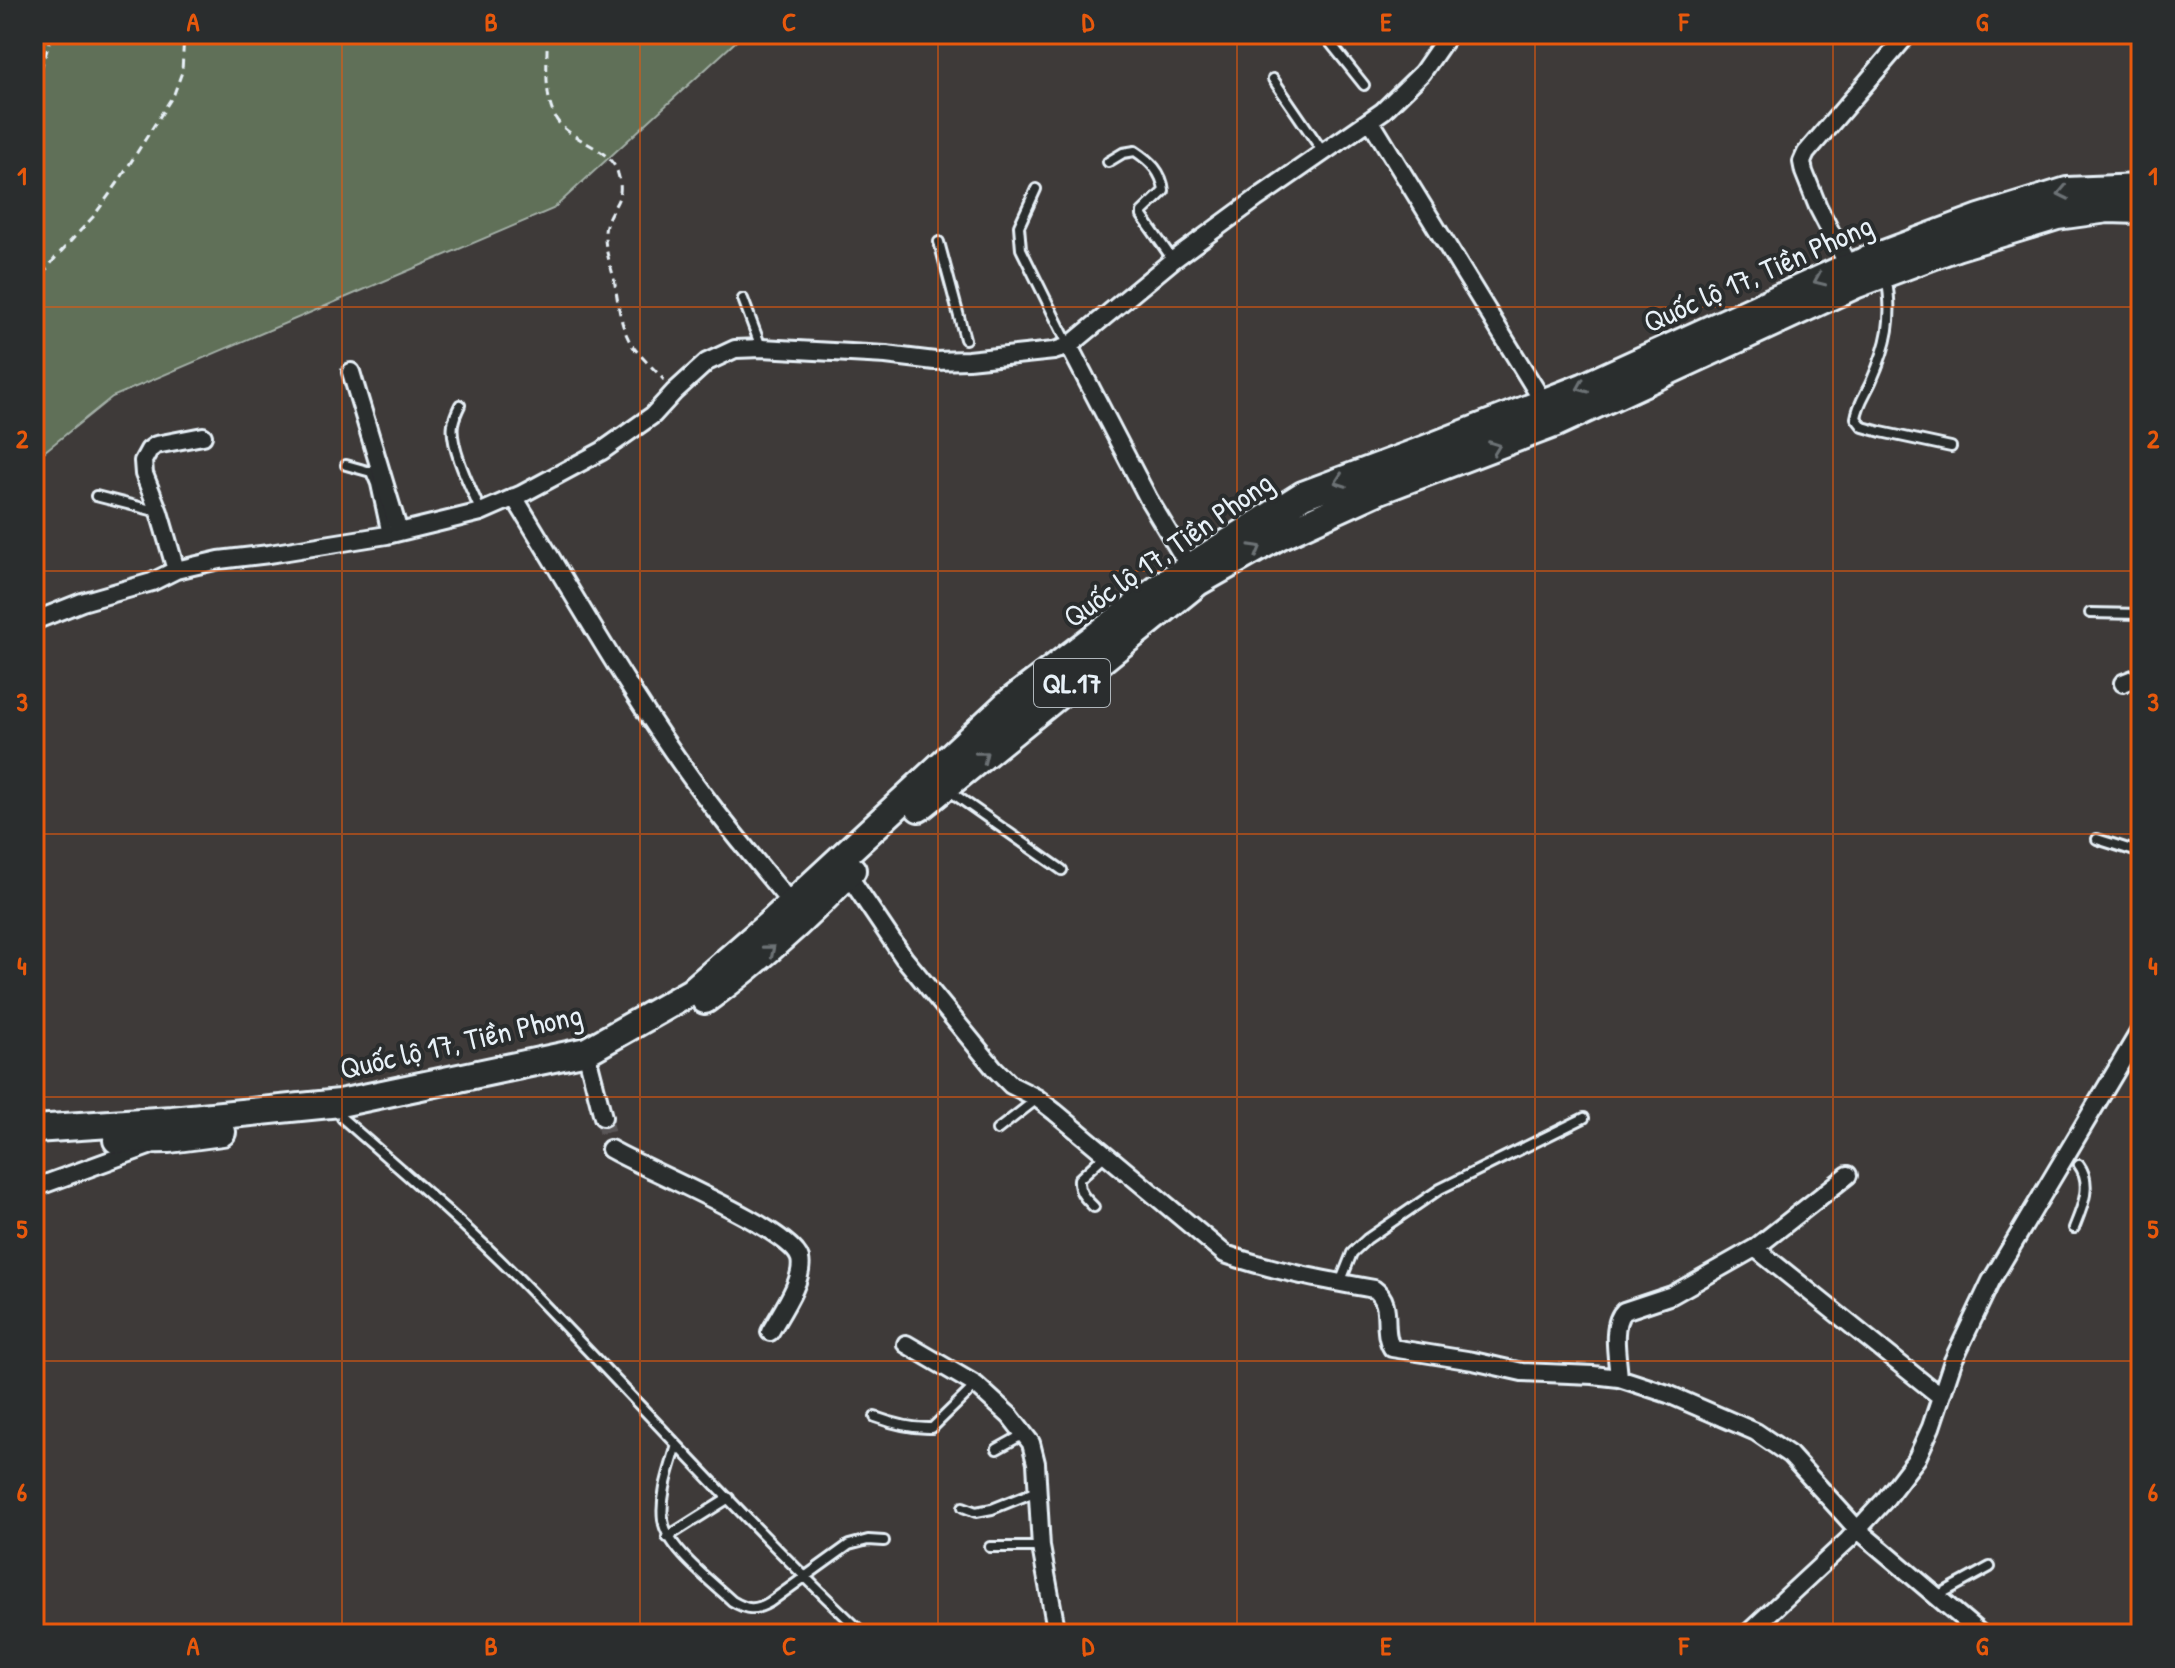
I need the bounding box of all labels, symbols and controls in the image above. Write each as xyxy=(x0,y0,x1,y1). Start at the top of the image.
text: A xyxy=(187,4,200,39)
text: B xyxy=(484,4,498,39)
text: C xyxy=(782,4,796,39)
text: D xyxy=(1082,4,1095,39)
text: E xyxy=(1380,4,1392,39)
text: F xyxy=(1678,4,1690,39)
text: G xyxy=(1976,4,1989,39)
text: 1 xyxy=(17,158,27,193)
text: 1 xyxy=(2148,158,2158,193)
one-way arrow xyxy=(2057,184,2071,201)
street label: Quốc lộ 17, Tiền Phong xyxy=(1637,205,1879,342)
one-way arrow xyxy=(1812,270,1827,286)
one-way arrow xyxy=(1576,377,1590,394)
text: 2 xyxy=(16,421,29,456)
text: 2 xyxy=(2147,421,2160,456)
one-way arrow xyxy=(1487,440,1501,457)
street label: Quốc lộ 17, Tiền Phong xyxy=(1055,462,1280,636)
one-way arrow xyxy=(1334,472,1348,488)
one-way arrow xyxy=(1248,543,1262,558)
road number: QL.17 xyxy=(1034,659,1110,707)
text: 3 xyxy=(16,684,28,719)
text: 3 xyxy=(2147,684,2159,719)
one-way arrow xyxy=(974,751,988,766)
one-way arrow xyxy=(761,945,775,960)
text: 4 xyxy=(17,948,27,983)
text: 4 xyxy=(2148,948,2158,983)
street label: Quốc lộ 17, Tiền Phong xyxy=(336,994,586,1088)
text: 5 xyxy=(17,1211,28,1246)
text: 5 xyxy=(2148,1211,2159,1246)
text: 6 xyxy=(17,1474,28,1509)
text: 6 xyxy=(2148,1474,2159,1509)
text: A xyxy=(187,1628,200,1663)
text: B xyxy=(484,1628,498,1663)
text: C xyxy=(782,1628,796,1663)
text: D xyxy=(1082,1628,1095,1663)
text: E xyxy=(1380,1628,1392,1663)
text: F xyxy=(1678,1628,1690,1663)
text: G xyxy=(1976,1628,1989,1663)

